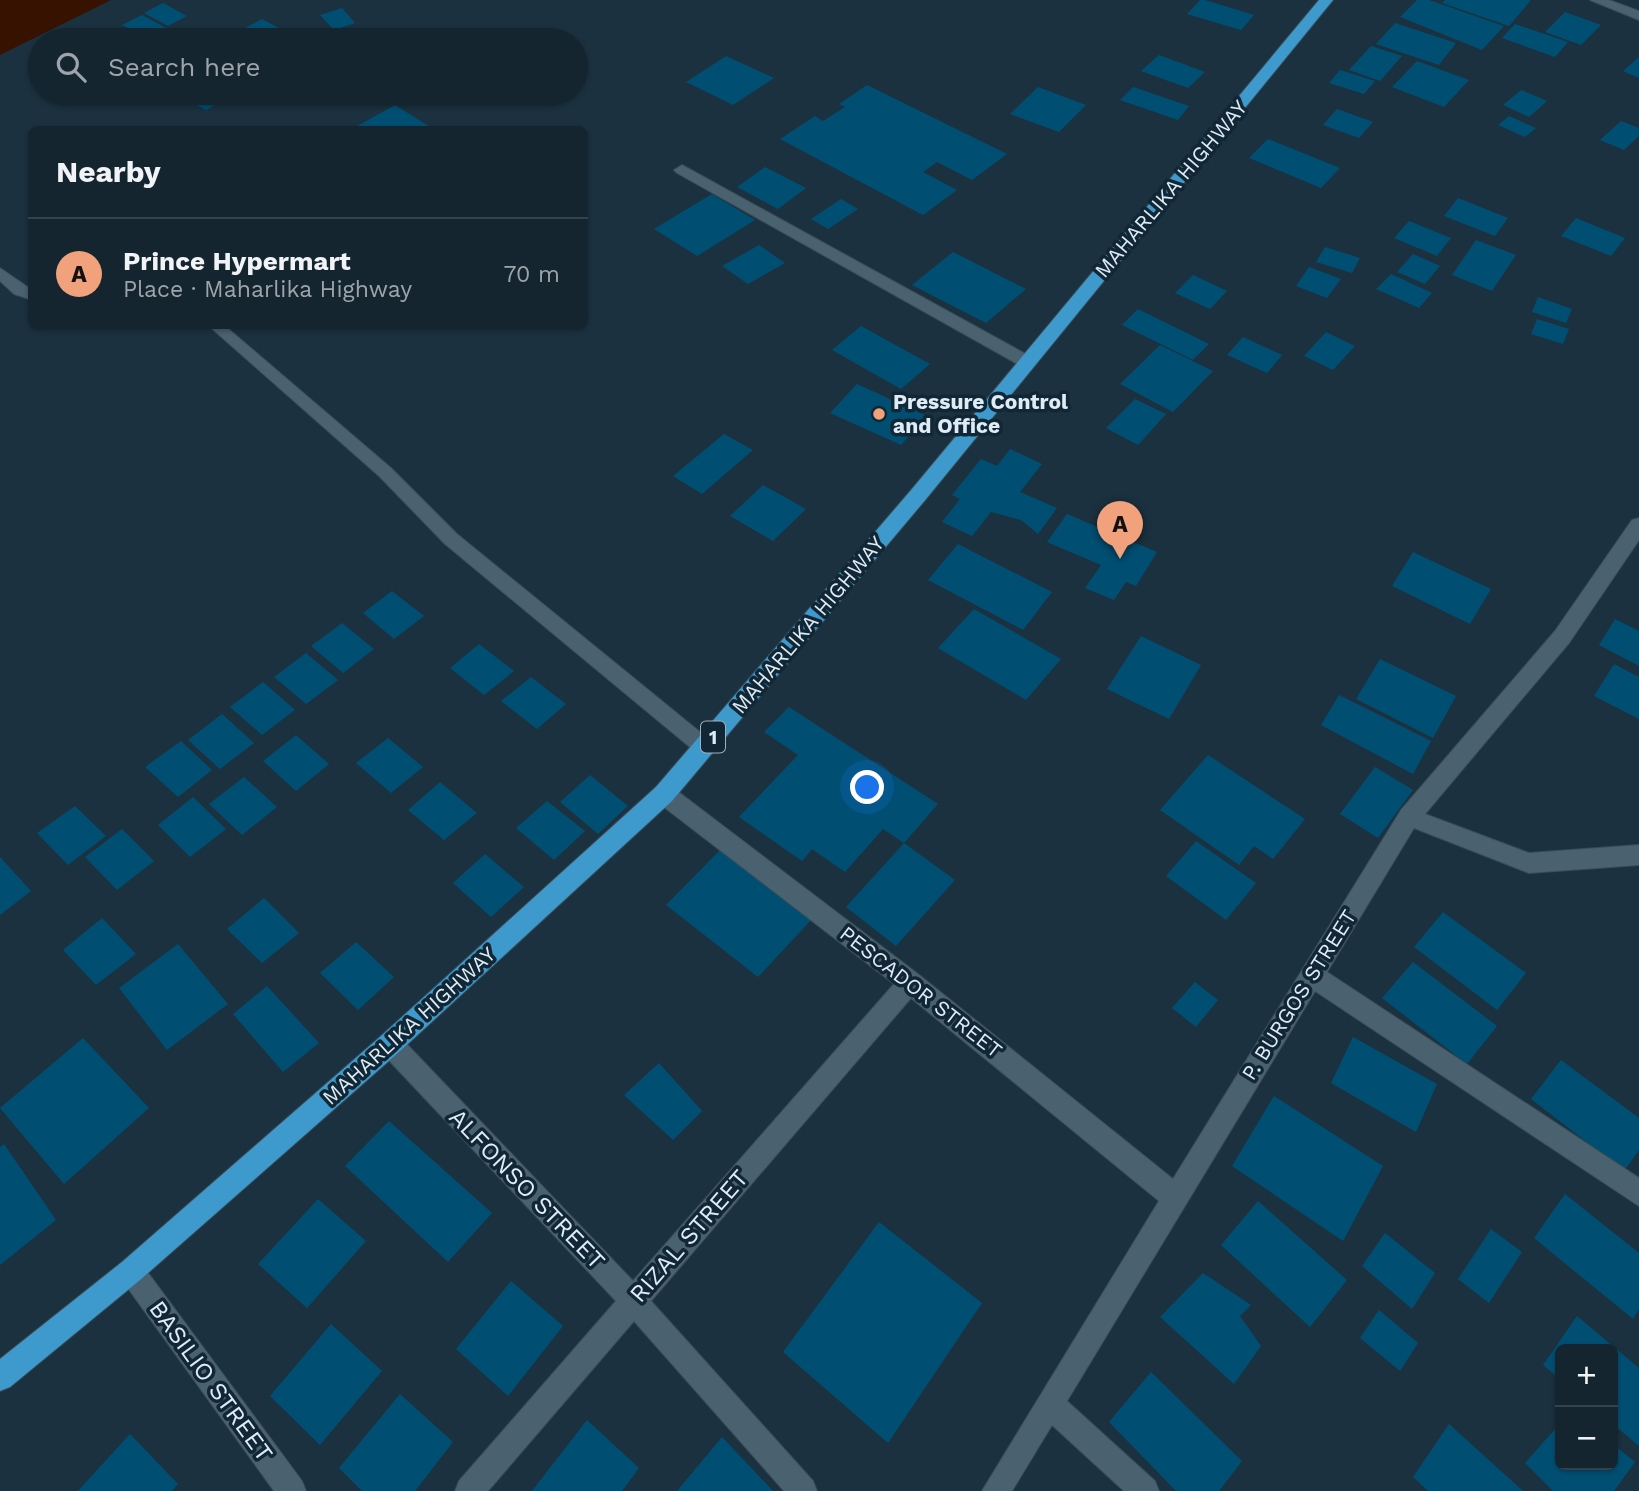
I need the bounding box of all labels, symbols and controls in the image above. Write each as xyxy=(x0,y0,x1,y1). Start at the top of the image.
search box xyxy=(28,28,588,105)
icon: search xyxy=(52,48,90,86)
text: Search here xyxy=(108,52,260,82)
street label: MAHARLIKA HIGHWAY xyxy=(1089,95,1252,282)
text: Nearby xyxy=(56,154,161,189)
text: Prince Hypermart xyxy=(123,246,351,276)
text: A xyxy=(71,261,87,288)
text: 70 m xyxy=(503,261,560,288)
text: Place · Maharlika Highway xyxy=(123,276,412,303)
place label: Pressure Control and Office xyxy=(893,389,1068,438)
marker: Pressure Control and Office xyxy=(871,406,887,422)
pin: A xyxy=(1097,501,1143,559)
street label: MAHARLIKA HIGHWAY xyxy=(726,531,889,718)
road number: 1 xyxy=(701,722,725,752)
your location xyxy=(850,770,884,804)
street label: P. BURGOS STREET xyxy=(1236,905,1361,1084)
street label: PESCADOR STREET xyxy=(835,921,1008,1063)
street label: MAHARLIKA HIGHWAY xyxy=(317,941,500,1110)
street label: ALFONSO STREET xyxy=(443,1103,611,1275)
street label: RIZAL STREET xyxy=(624,1164,754,1308)
street label: BASILIO STREET xyxy=(143,1295,279,1467)
map controls xyxy=(1555,1344,1618,1470)
button: + xyxy=(1555,1344,1618,1407)
button: − xyxy=(1555,1407,1618,1470)

